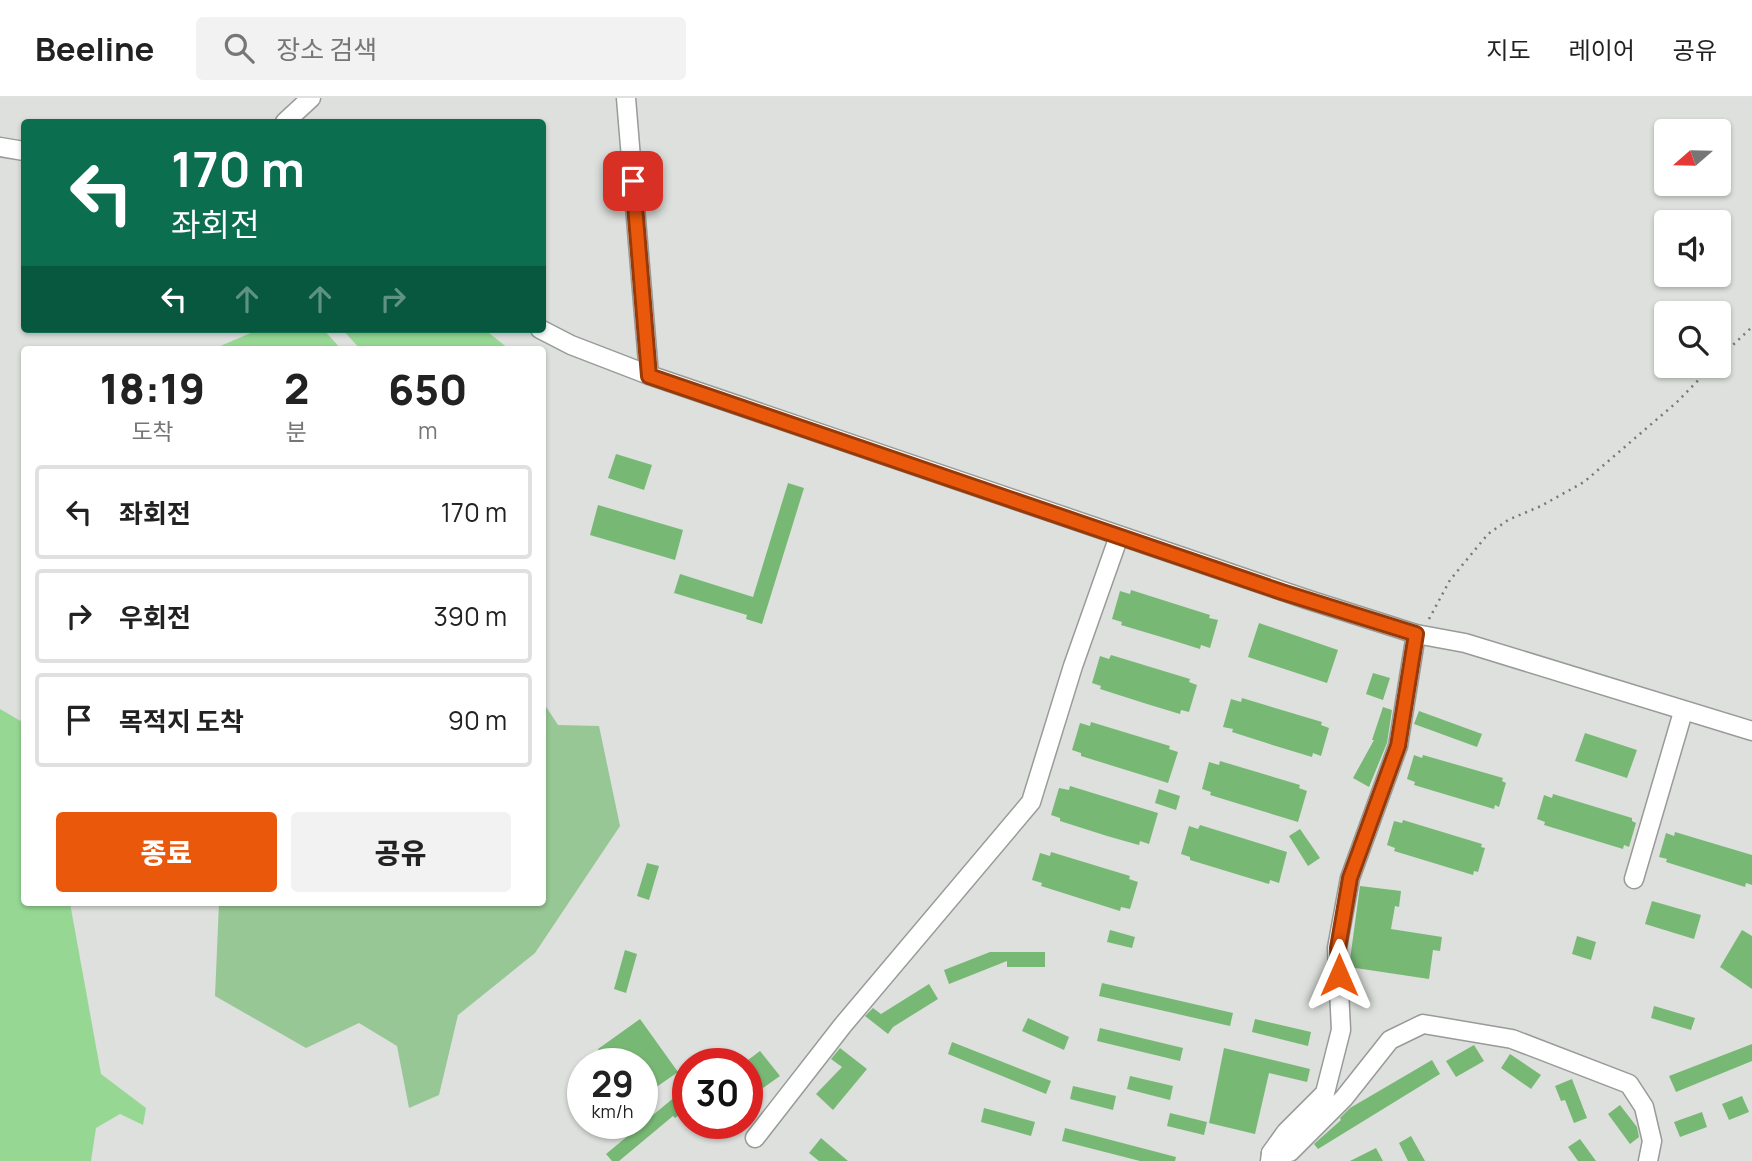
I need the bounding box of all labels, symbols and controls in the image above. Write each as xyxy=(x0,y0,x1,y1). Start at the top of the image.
search box xyxy=(196,17,686,80)
text: Beeline xyxy=(35,26,154,71)
icon: search xyxy=(220,29,258,67)
text: 장소 검색 xyxy=(276,31,377,67)
text: 지도 xyxy=(1486,33,1531,66)
text: 레이어 xyxy=(1569,33,1635,66)
text: 공유 xyxy=(1673,33,1717,66)
north arrow xyxy=(1654,119,1731,196)
map controls xyxy=(1654,119,1731,378)
text: 170 m xyxy=(171,135,305,202)
icon: left xyxy=(56,147,147,238)
pin xyxy=(603,151,663,211)
icon: arrive xyxy=(614,162,652,200)
text: 좌회전 xyxy=(171,202,259,246)
button: sound xyxy=(1654,210,1731,287)
icon: left xyxy=(155,280,193,318)
icon: ahead xyxy=(228,280,266,318)
icon: ahead xyxy=(301,280,339,318)
icon: right xyxy=(374,280,412,318)
button: search xyxy=(1654,301,1731,378)
text: 18:19 xyxy=(100,359,205,417)
text: 2 xyxy=(284,359,309,417)
text: 650 xyxy=(388,360,467,418)
text: m xyxy=(418,414,437,446)
text: 도착 xyxy=(131,415,174,447)
text: 분 xyxy=(286,415,307,447)
icon: left xyxy=(60,493,98,531)
text: 170 m xyxy=(441,494,507,530)
text: 좌회전 xyxy=(119,495,191,531)
icon: right xyxy=(60,597,98,635)
text: 390 m xyxy=(433,598,507,634)
text: 우회전 xyxy=(119,599,191,635)
icon: arrive xyxy=(60,701,98,739)
text: 90 m xyxy=(448,702,507,738)
text: 목적지 도착 xyxy=(119,703,244,739)
button: 종료 xyxy=(56,812,277,892)
button: 공유 xyxy=(291,812,511,892)
position arrow xyxy=(1302,938,1376,1012)
speed limit sign: 30 xyxy=(672,1048,763,1139)
text: 29 xyxy=(591,1060,634,1108)
text: km/h xyxy=(592,1099,633,1123)

